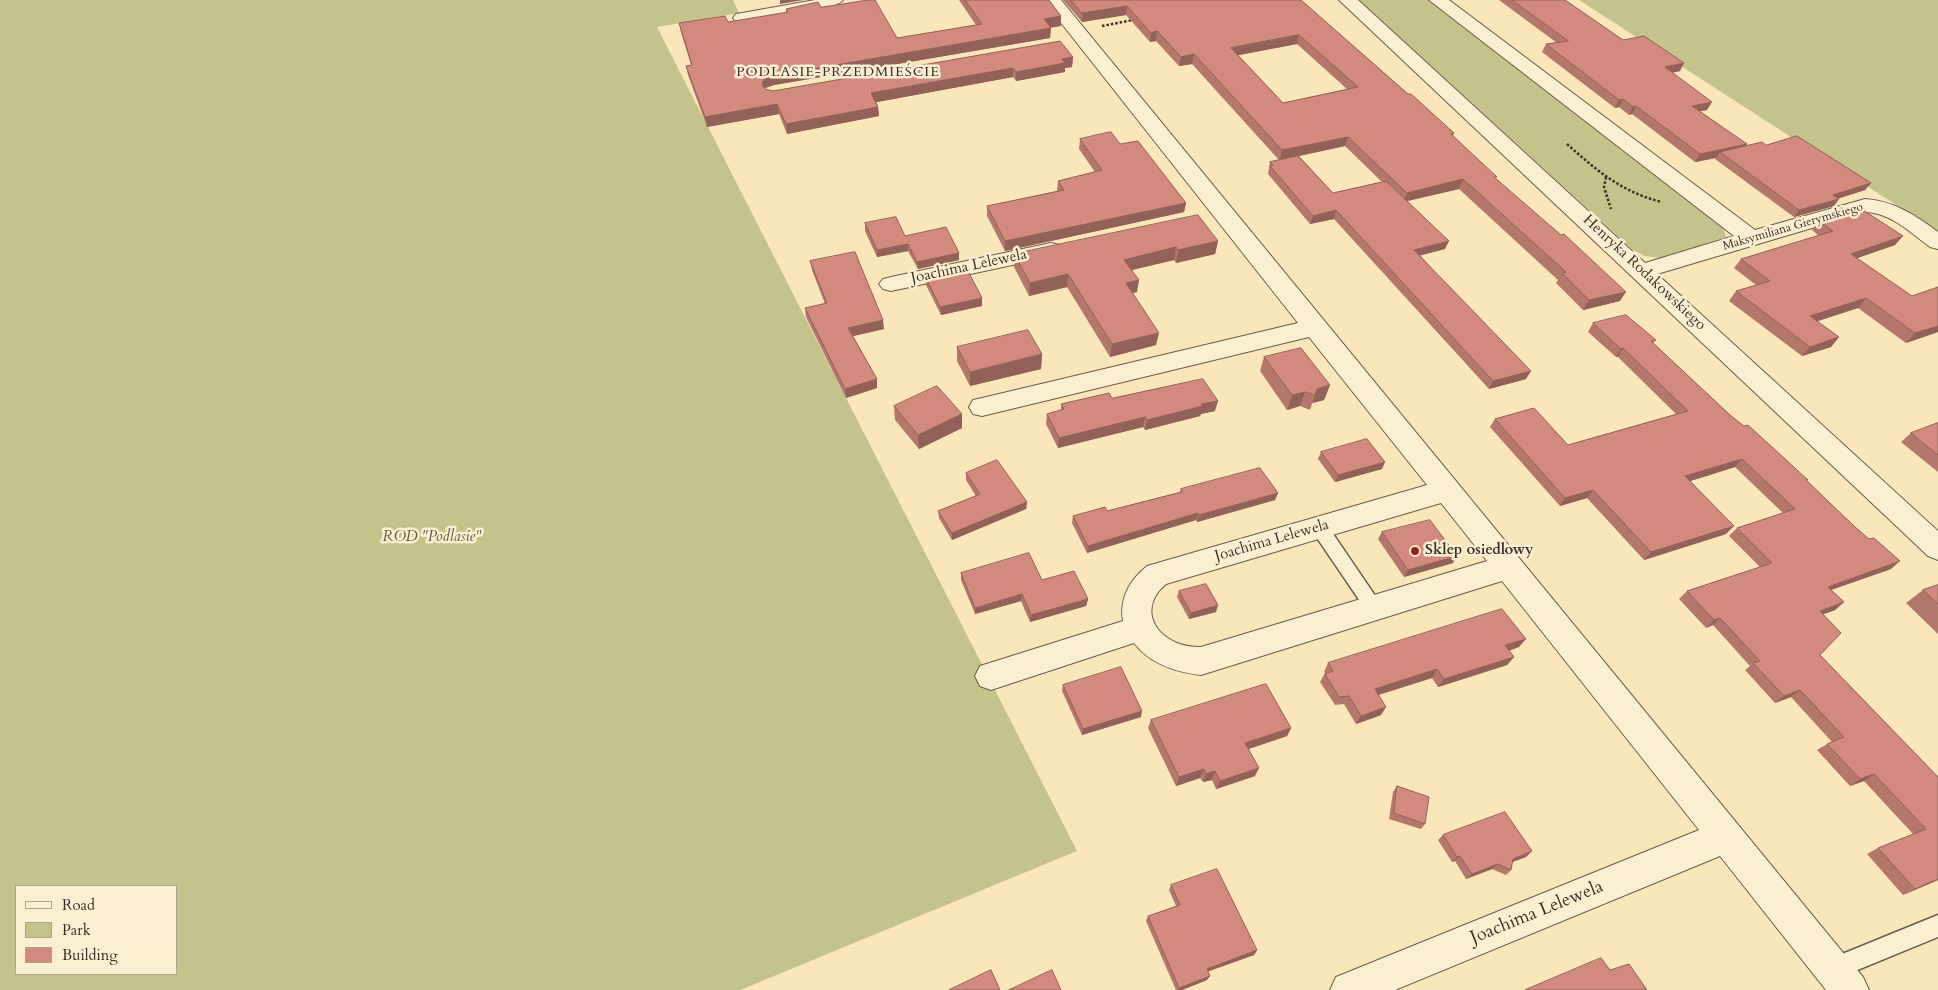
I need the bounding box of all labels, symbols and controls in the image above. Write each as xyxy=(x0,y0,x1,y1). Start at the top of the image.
district label: PODLASIE-PRZEDMIEŚCIE xyxy=(734,65,942,81)
street label: Maksymiliana Gierymskiego xyxy=(1721,200,1865,254)
street label: Henryka Rodakowskiego xyxy=(1579,211,1709,335)
street label: Joachima Lelewela xyxy=(910,246,1028,288)
street label: Joachima Lelewela xyxy=(1213,516,1331,566)
park label: ROD "Podlasie" xyxy=(383,529,481,547)
place label: Sklep osiedlowy xyxy=(1425,542,1534,560)
marker: Sklep osiedlowy xyxy=(1409,545,1421,557)
street label: Joachima Lelewela xyxy=(1467,877,1607,949)
legend xyxy=(15,885,178,975)
text: Road xyxy=(62,895,95,915)
text: Park xyxy=(62,920,91,940)
text: Building xyxy=(62,945,118,965)

